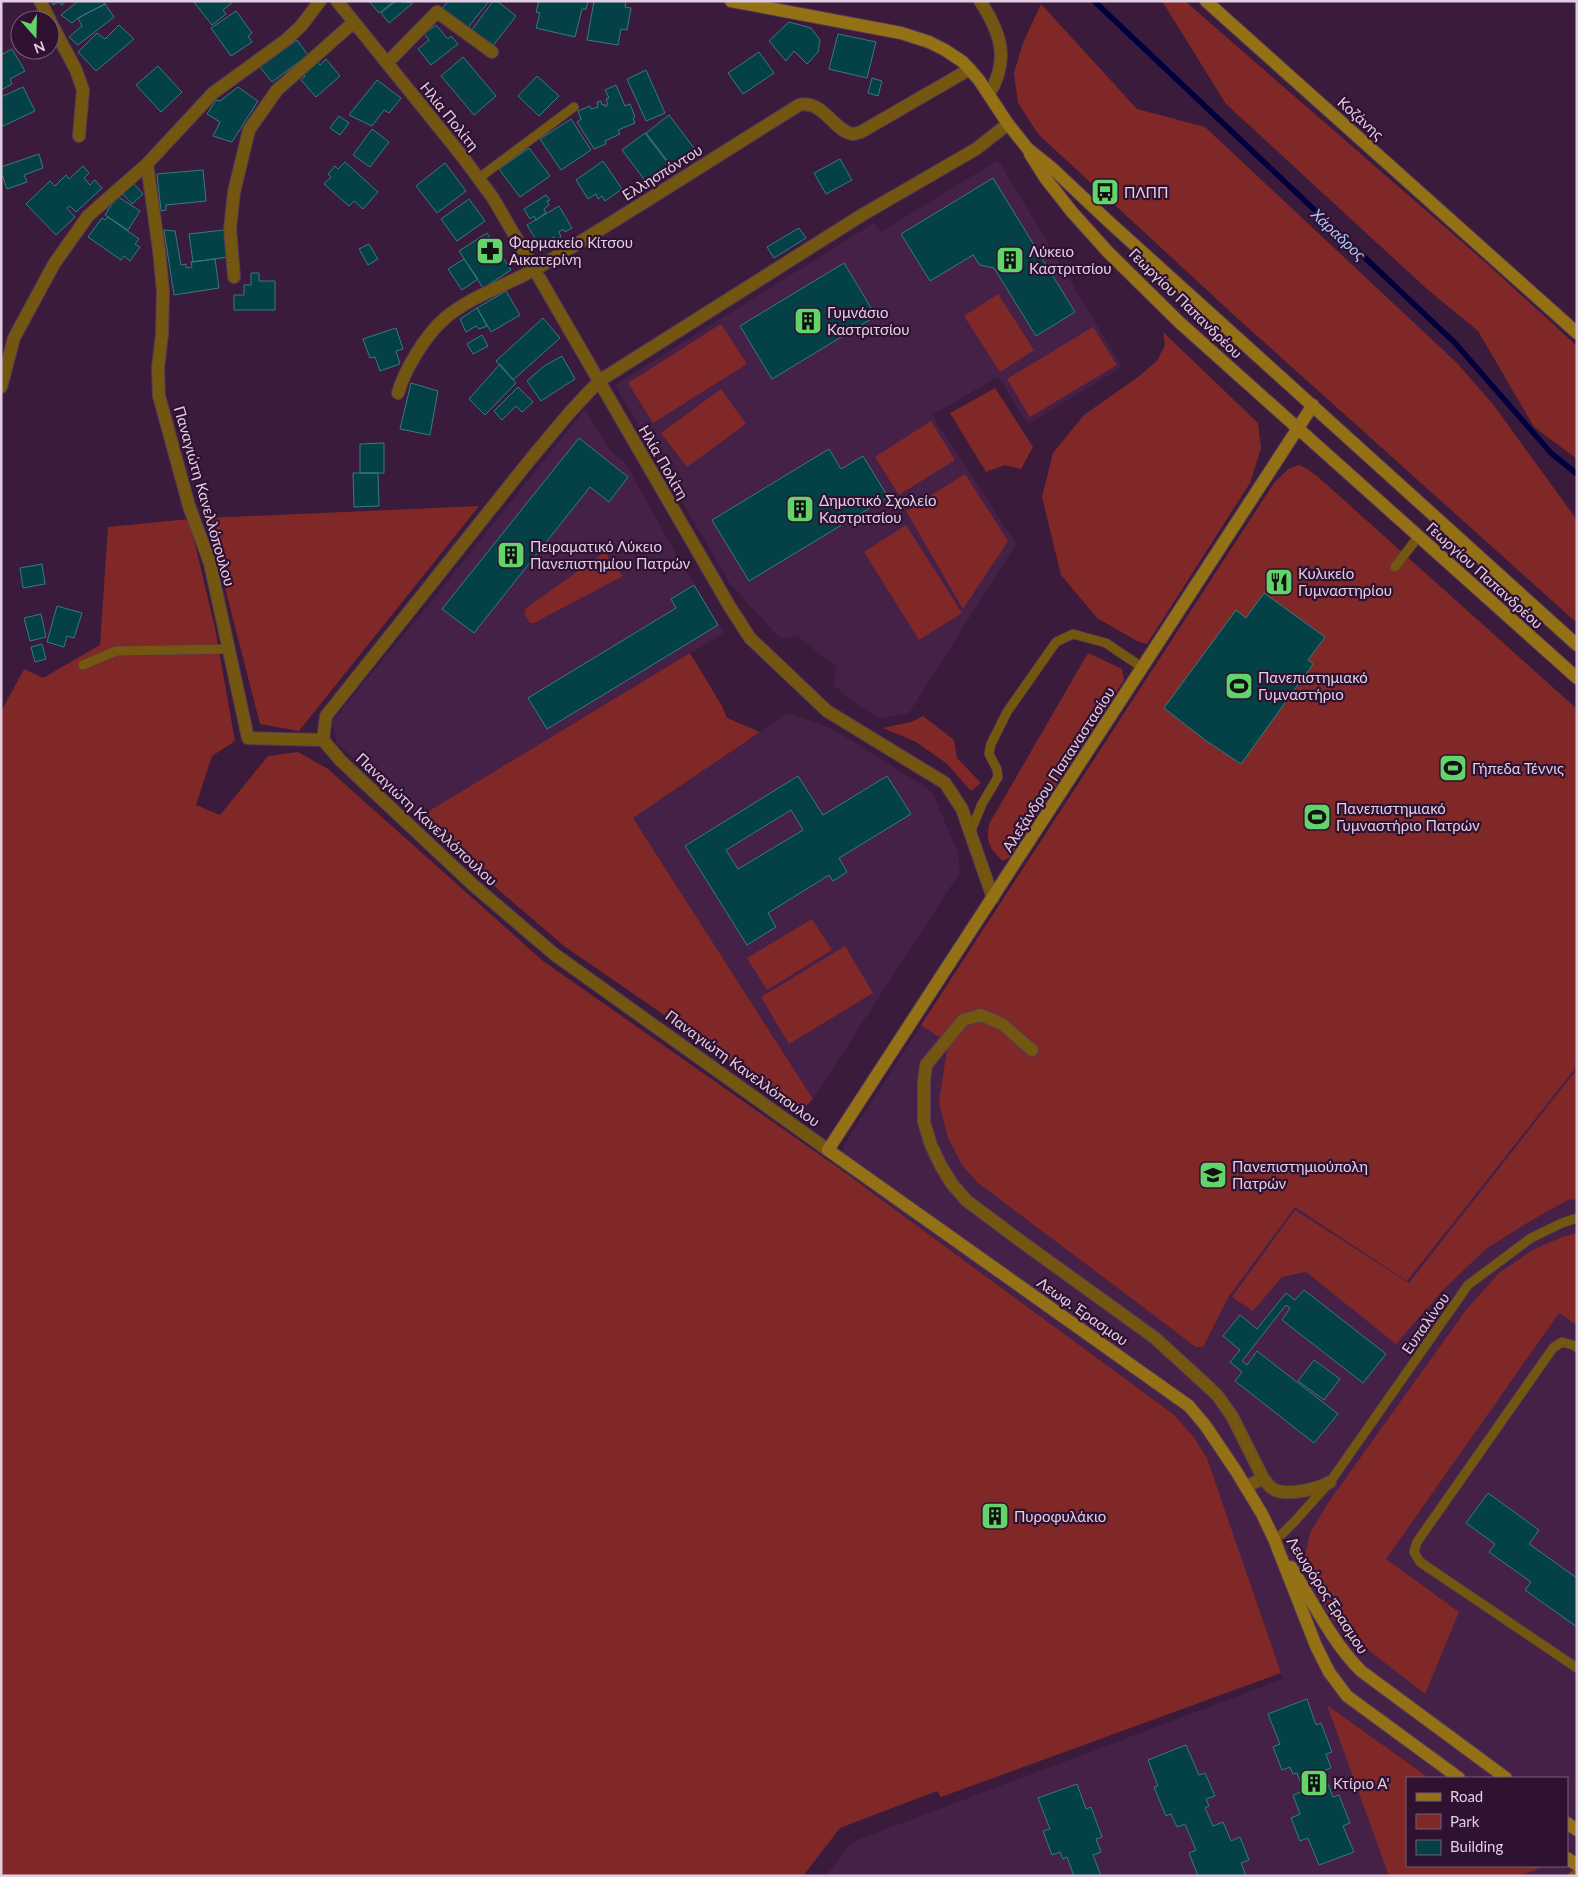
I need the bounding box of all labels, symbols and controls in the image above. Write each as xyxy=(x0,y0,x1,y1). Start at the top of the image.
north arrow xyxy=(10,10,60,60)
text: N xyxy=(32,38,48,58)
street label: Ηλία Πολίτη xyxy=(417,78,483,154)
street label: Κοζάνης xyxy=(1334,93,1388,143)
street label: Ελλησπόντου xyxy=(619,140,705,204)
bus stop icon: ΠΛΠΠ xyxy=(1090,177,1120,207)
place label: ΠΛΠΠ xyxy=(1124,183,1169,201)
water label: Χάραδρος xyxy=(1307,203,1370,264)
place label: Φαρμακείο Κίτσου Αικατερίνη xyxy=(509,233,633,268)
pharmacy icon: Φαρμακείο Κίτσου Αικατερίνη xyxy=(475,236,505,266)
place label: Λύκειο Καστριτσίου xyxy=(1029,242,1112,277)
street label: Γεωργίου Παπανδρέου xyxy=(1126,244,1246,362)
building icon: Λύκειο Καστριτσίου xyxy=(995,245,1025,275)
place label: Γυμνάσιο Καστριτσίου xyxy=(827,303,910,338)
building icon: Γυμνάσιο Καστριτσίου xyxy=(793,306,823,336)
street label: Παναγιώτη Κανελλόπουλου xyxy=(171,404,239,588)
street label: Ηλία Πολίτη xyxy=(635,422,693,502)
place label: Δημοτικό Σχολείο Καστριτσίου xyxy=(819,491,937,526)
building icon: Δημοτικό Σχολείο Καστριτσίου xyxy=(785,494,815,524)
street label: Γεωργίου Παπανδρέου xyxy=(1423,518,1547,632)
place label: Πειραματικό Λύκειο Πανεπιστημίου Πατρών xyxy=(530,537,690,572)
building icon: Πειραματικό Λύκειο Πανεπιστημίου Πατρών xyxy=(496,540,526,570)
place label: Κυλικείο Γυμναστηρίου xyxy=(1298,564,1392,599)
restaurant icon: Κυλικείο Γυμναστηρίου xyxy=(1264,567,1294,597)
place label: Πανεπιστημιακό Γυμναστήριο xyxy=(1258,668,1368,703)
sports icon: Πανεπιστημιακό Γυμναστήριο xyxy=(1224,671,1254,701)
street label: Αλεξάνδρου Παπαναστασίου xyxy=(998,683,1119,855)
street label: Παναγιώτη Κανελλόπουλου xyxy=(353,749,501,889)
sports icon: Γήπεδα Τέννις xyxy=(1438,753,1468,783)
place label: Γήπεδα Τέννις xyxy=(1472,759,1564,777)
place label: Πανεπιστημιακό Γυμναστήριο Πατρών xyxy=(1336,799,1480,834)
sports icon: Πανεπιστημιακό Γυμναστήριο Πατρών xyxy=(1302,802,1332,832)
street label: Παναγιώτη Κανελλόπουλου xyxy=(662,1006,824,1130)
place label: Πανεπιστημιούπολη Πατρών xyxy=(1232,1157,1368,1192)
school or university icon: Πανεπιστημιούπολη Πατρών xyxy=(1198,1160,1228,1190)
street label: Λεωφ. Έρασμου xyxy=(1034,1273,1132,1349)
street label: Ευπαλίνου xyxy=(1397,1289,1453,1357)
building icon: Πυροφυλάκιο xyxy=(980,1501,1010,1531)
place label: Πυροφυλάκιο xyxy=(1014,1507,1106,1525)
street label: Λεωφόρος Έρασμου xyxy=(1283,1533,1373,1657)
building icon: Κτίριο Α' xyxy=(1299,1768,1329,1798)
place label: Κτίριο Α' xyxy=(1333,1774,1390,1792)
legend xyxy=(1406,1777,1568,1867)
text: Road xyxy=(1450,1787,1483,1805)
text: Park xyxy=(1450,1812,1480,1830)
text: Building xyxy=(1450,1837,1503,1855)

